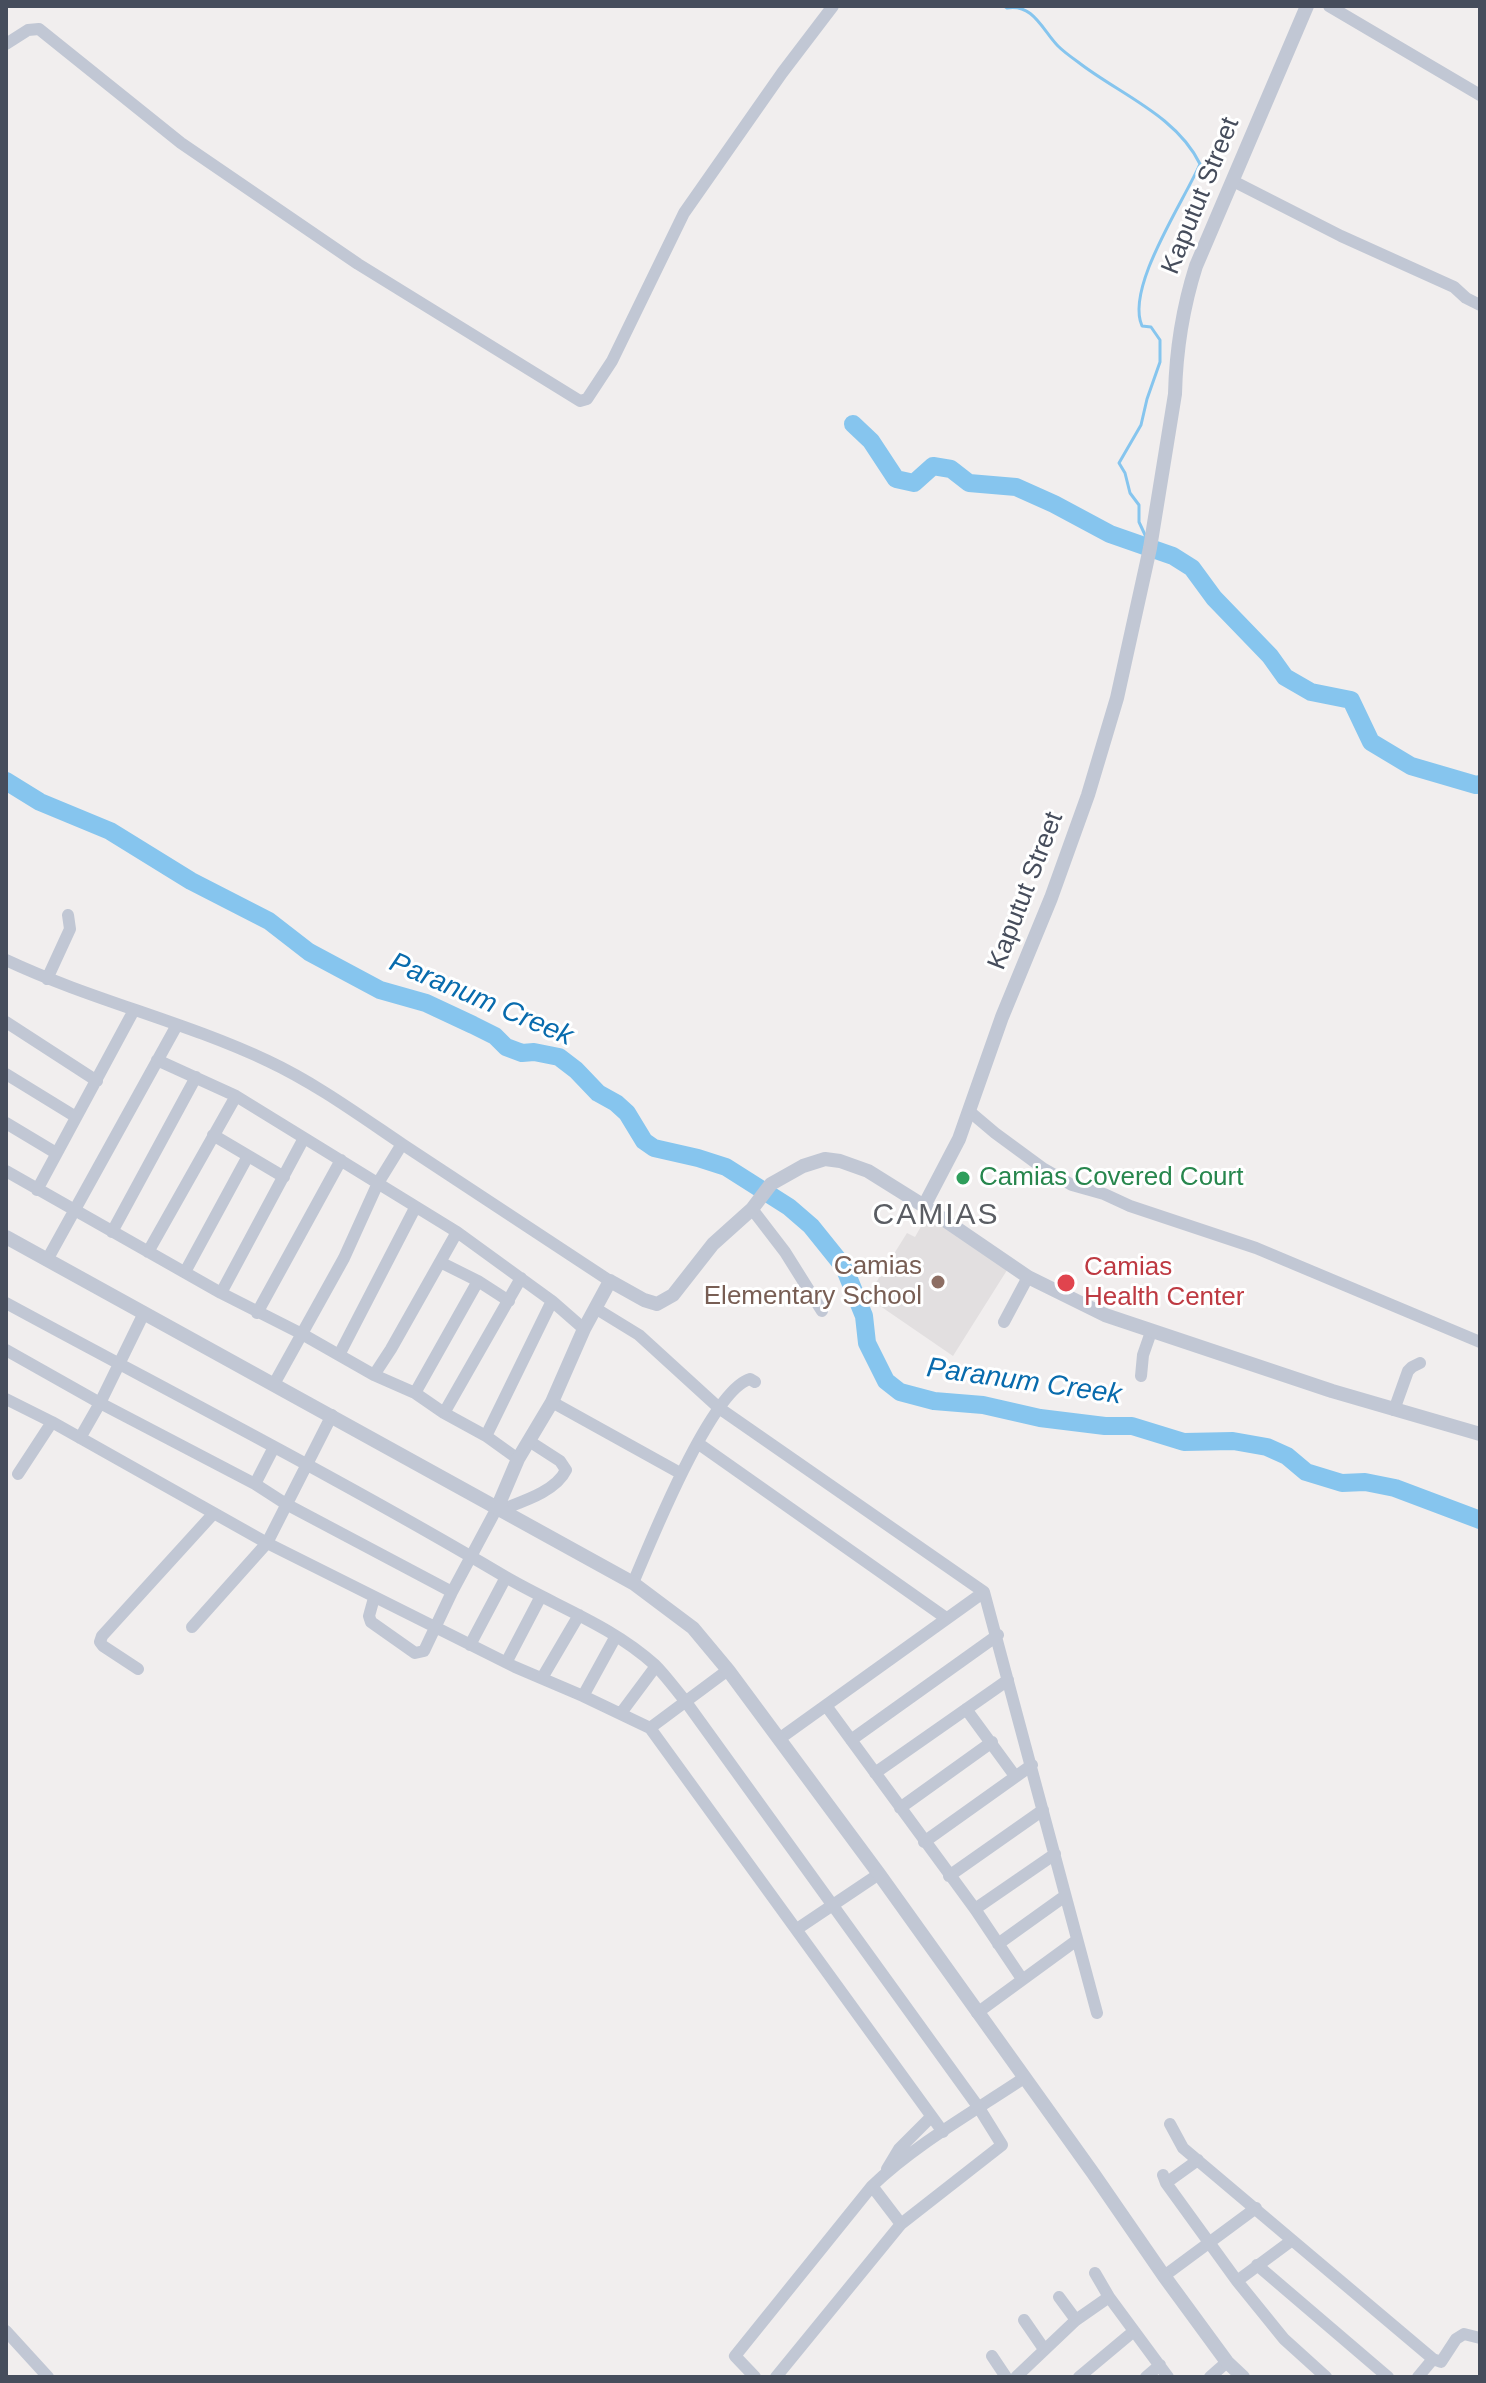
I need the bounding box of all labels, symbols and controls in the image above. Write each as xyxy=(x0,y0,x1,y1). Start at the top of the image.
street label: Kaputut Street xyxy=(1155,113,1247,279)
street label: Kaputut Street xyxy=(982,808,1070,974)
water label: Paranum Creek xyxy=(384,946,578,1054)
place label: Camias Covered Court xyxy=(979,1162,1243,1194)
marker: Camias Covered Court xyxy=(954,1169,972,1187)
district label: CAMIAS xyxy=(872,1198,1000,1234)
place label: Camias Elementary School xyxy=(704,1251,922,1312)
place label: Camias Health Center xyxy=(1084,1252,1244,1314)
marker: Camias Health Center xyxy=(1055,1272,1077,1294)
marker: Camias Elementary School xyxy=(929,1273,947,1291)
water label: Paranum Creek xyxy=(925,1352,1123,1412)

